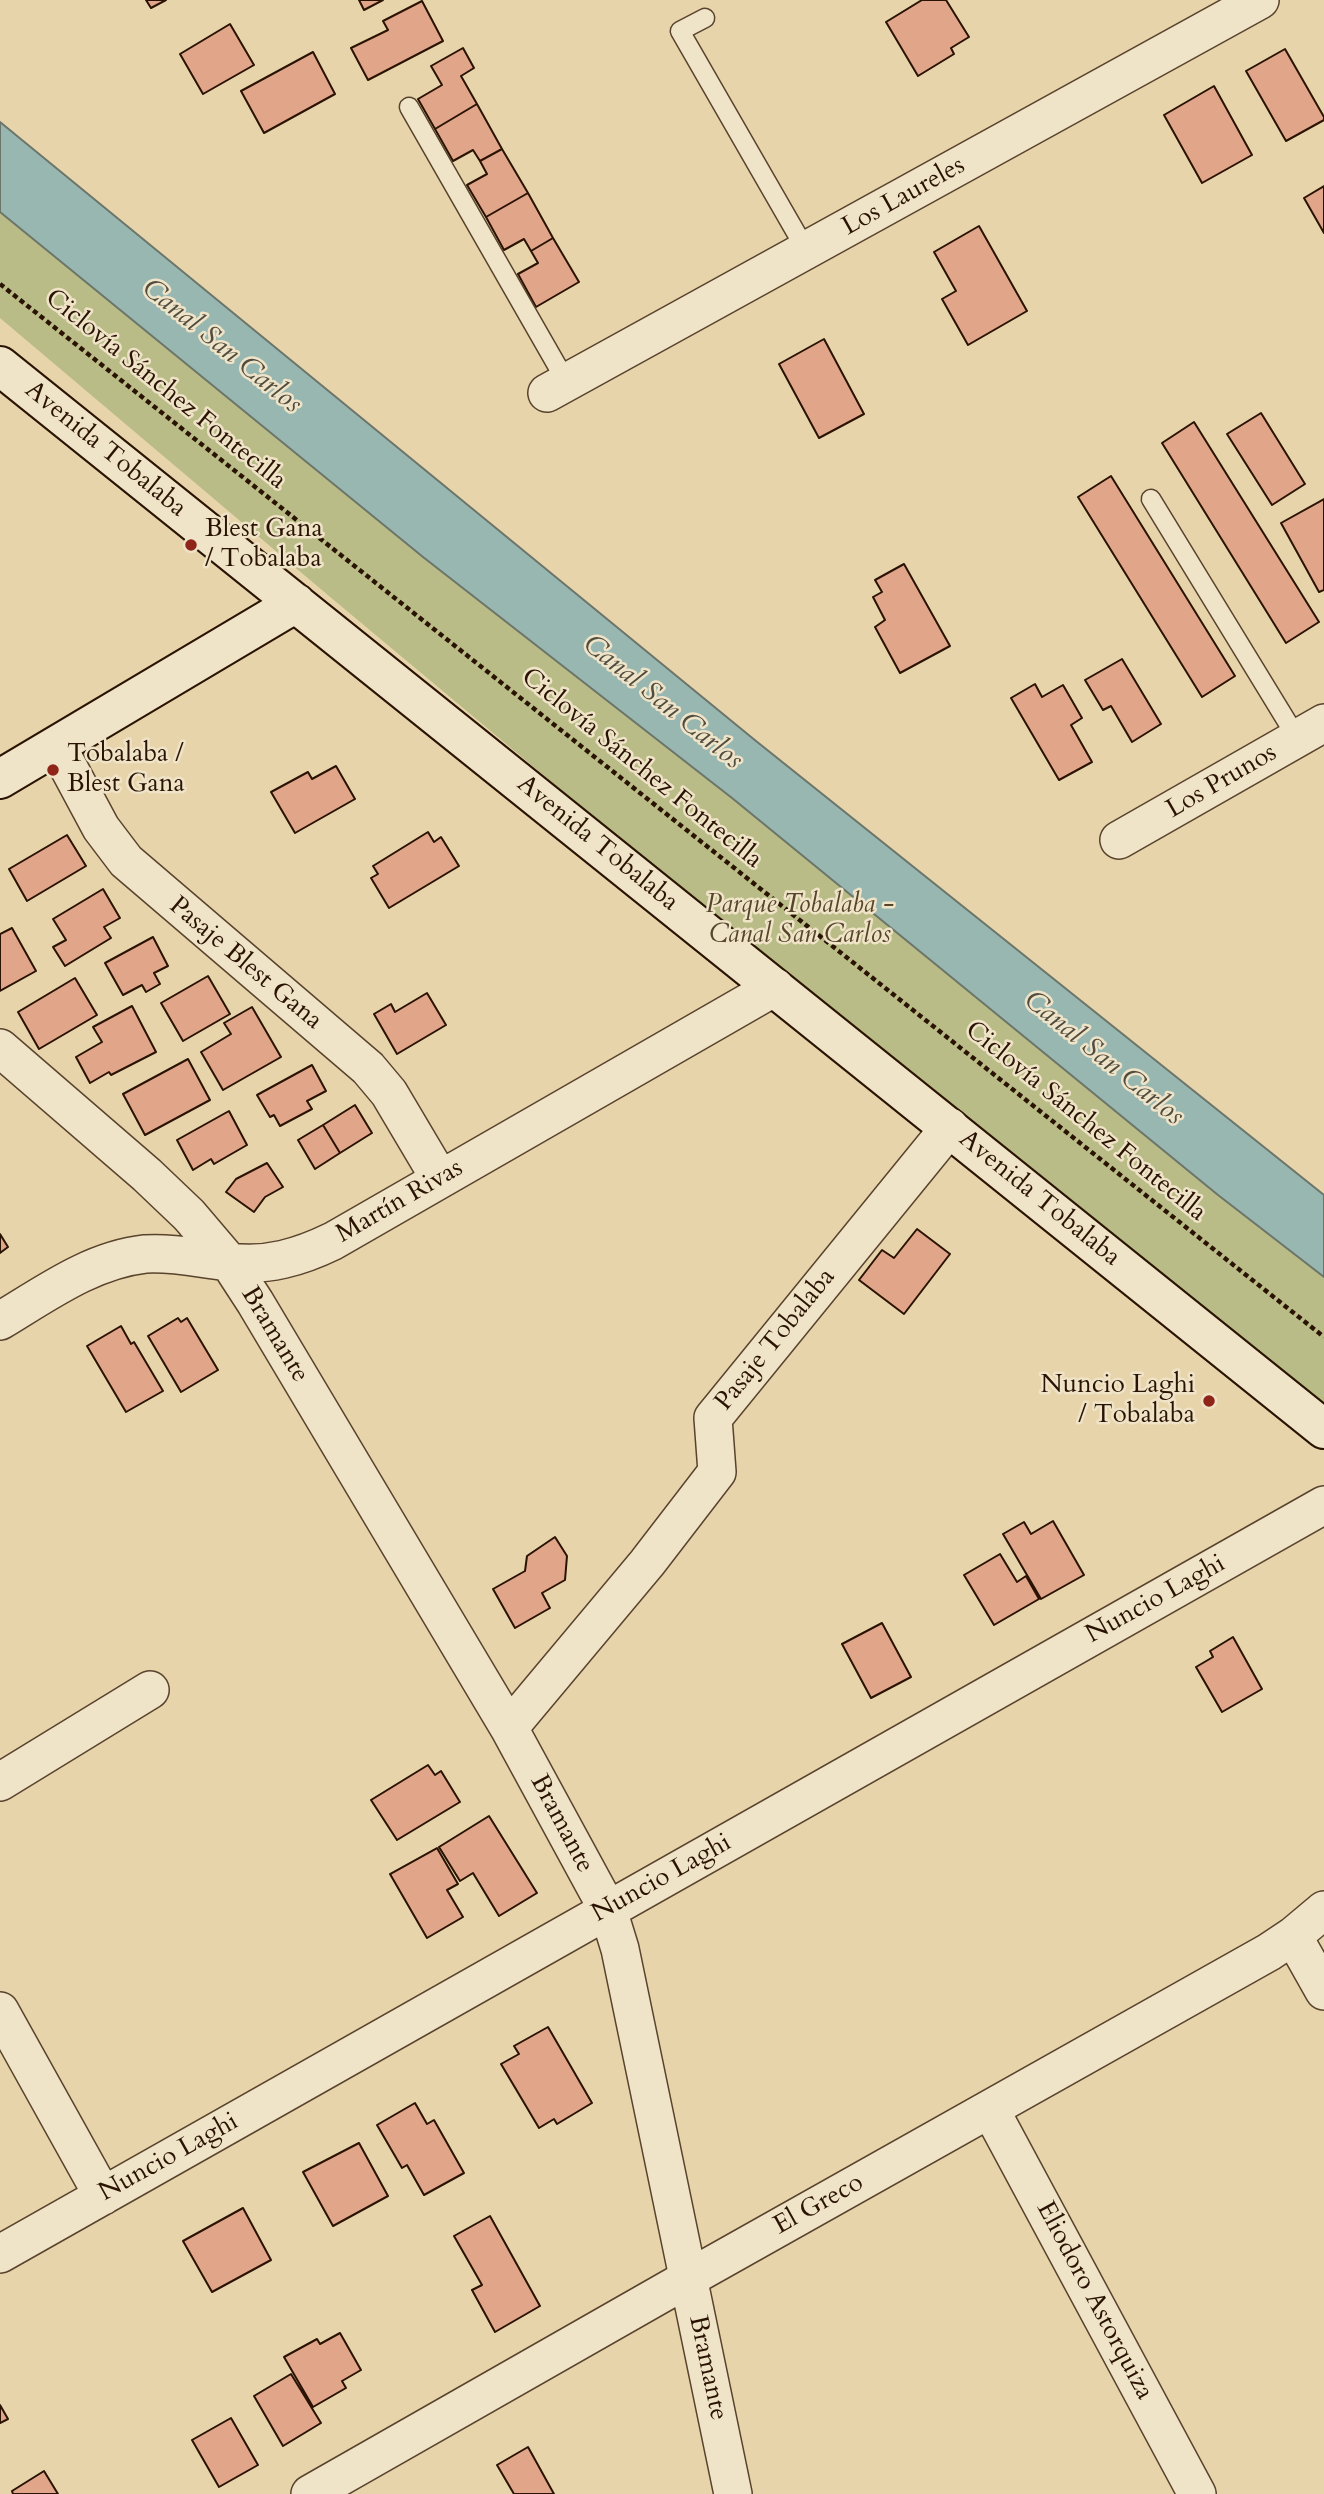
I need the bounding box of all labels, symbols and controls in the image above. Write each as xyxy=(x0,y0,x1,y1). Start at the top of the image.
street label: Los Laureles xyxy=(837,151,971,243)
water label: Canal San Carlos xyxy=(134,272,308,422)
street label: Ciclovía Sánchez Fontecilla xyxy=(38,283,292,497)
street label: Avenida Tobalaba xyxy=(18,375,192,525)
place label: Blest Gana / Tobalaba xyxy=(205,514,323,576)
marker: Blest Gana / Tobalaba xyxy=(183,537,199,553)
water label: Canal San Carlos xyxy=(575,628,749,778)
street label: Ciclovía Sánchez Fontecilla xyxy=(514,662,768,876)
street label: Los Prunos xyxy=(1161,738,1283,826)
place label: Tobalaba / Blest Gana xyxy=(67,739,185,800)
marker: Tobalaba / Blest Gana xyxy=(45,762,61,778)
street label: Avenida Tobalaba xyxy=(510,769,684,919)
park label: Parque Tobalaba - Canal San Carlos xyxy=(706,890,894,951)
street label: Pasaje Blest Gana xyxy=(162,891,328,1037)
water label: Canal San Carlos xyxy=(1016,984,1190,1134)
street label: Ciclovía Sánchez Fontecilla xyxy=(958,1015,1212,1229)
street label: Avenida Tobalaba xyxy=(952,1124,1126,1274)
street label: Martín Rivas xyxy=(331,1153,469,1251)
street label: Pasaje Tobalaba xyxy=(709,1263,843,1417)
street label: Bramante xyxy=(233,1281,315,1389)
place label: Nuncio Laghi / Tobalaba xyxy=(1040,1370,1195,1432)
marker: Nuncio Laghi / Tobalaba xyxy=(1201,1393,1217,1409)
street label: Nuncio Laghi xyxy=(1081,1549,1231,1651)
street label: Bramante xyxy=(522,1770,600,1878)
street label: Nuncio Laghi xyxy=(587,1828,737,1930)
street label: Nuncio Laghi xyxy=(94,2107,244,2209)
street label: El Greco xyxy=(769,2168,869,2242)
street label: Eliodoro Astorquiza xyxy=(1029,2197,1159,2405)
street label: Bramante xyxy=(681,2313,733,2423)

